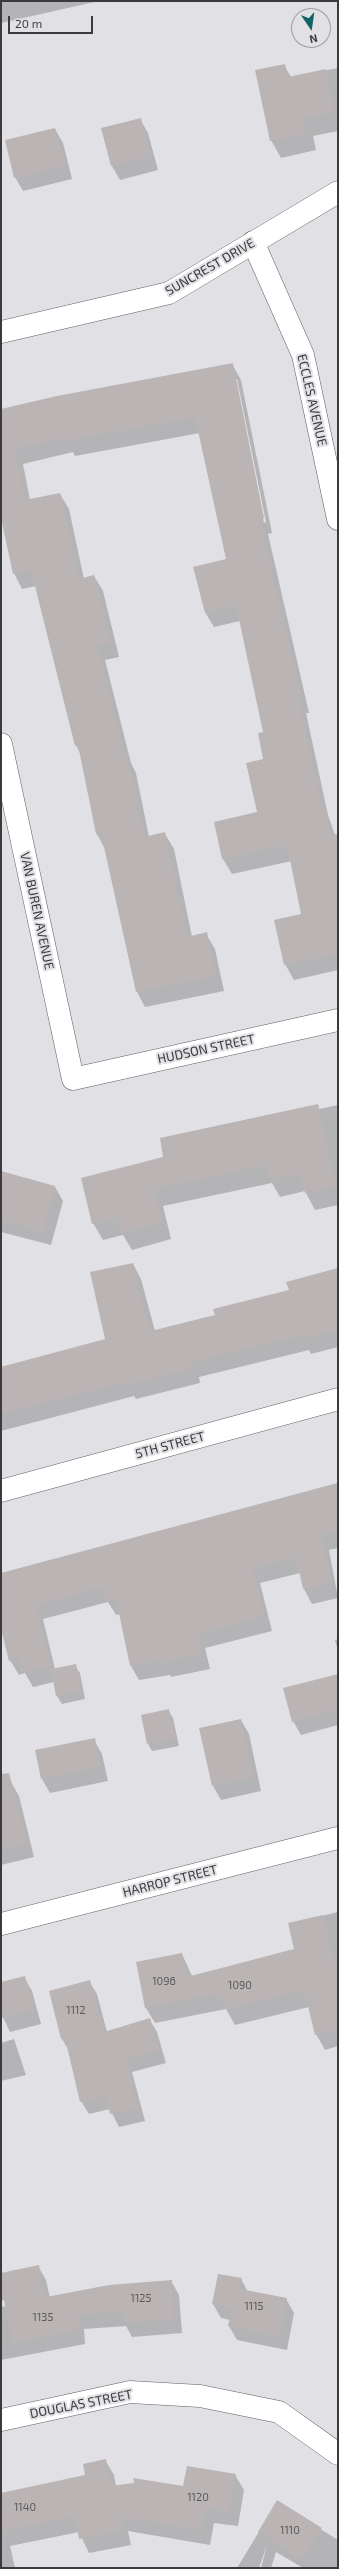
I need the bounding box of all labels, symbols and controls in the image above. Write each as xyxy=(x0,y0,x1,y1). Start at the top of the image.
scale bar xyxy=(10,8,95,34)
north arrow xyxy=(291,8,331,48)
text: 20 m xyxy=(15,16,42,30)
text: N xyxy=(308,32,319,46)
street label: SUNCREST DRIVE xyxy=(162,235,258,299)
street label: ECCLES AVENUE xyxy=(294,352,330,448)
street label: VAN BUREN AVENUE xyxy=(17,851,57,971)
street label: HUDSON STREET xyxy=(156,1031,256,1067)
street label: 5TH STREET xyxy=(134,1428,206,1462)
street label: HARROP STREET xyxy=(121,1862,219,1900)
house number: 1096 xyxy=(152,1974,176,1988)
house number: 1090 xyxy=(228,1978,252,1992)
house number: 1112 xyxy=(66,2003,86,2017)
house number: 1125 xyxy=(131,2291,151,2305)
house number: 1115 xyxy=(244,2299,264,2313)
house number: 1135 xyxy=(33,2310,53,2324)
street label: DOUGLAS STREET xyxy=(28,2386,134,2422)
house number: 1120 xyxy=(187,2490,209,2504)
house number: 1140 xyxy=(14,2500,36,2514)
house number: 1110 xyxy=(280,2523,300,2537)

